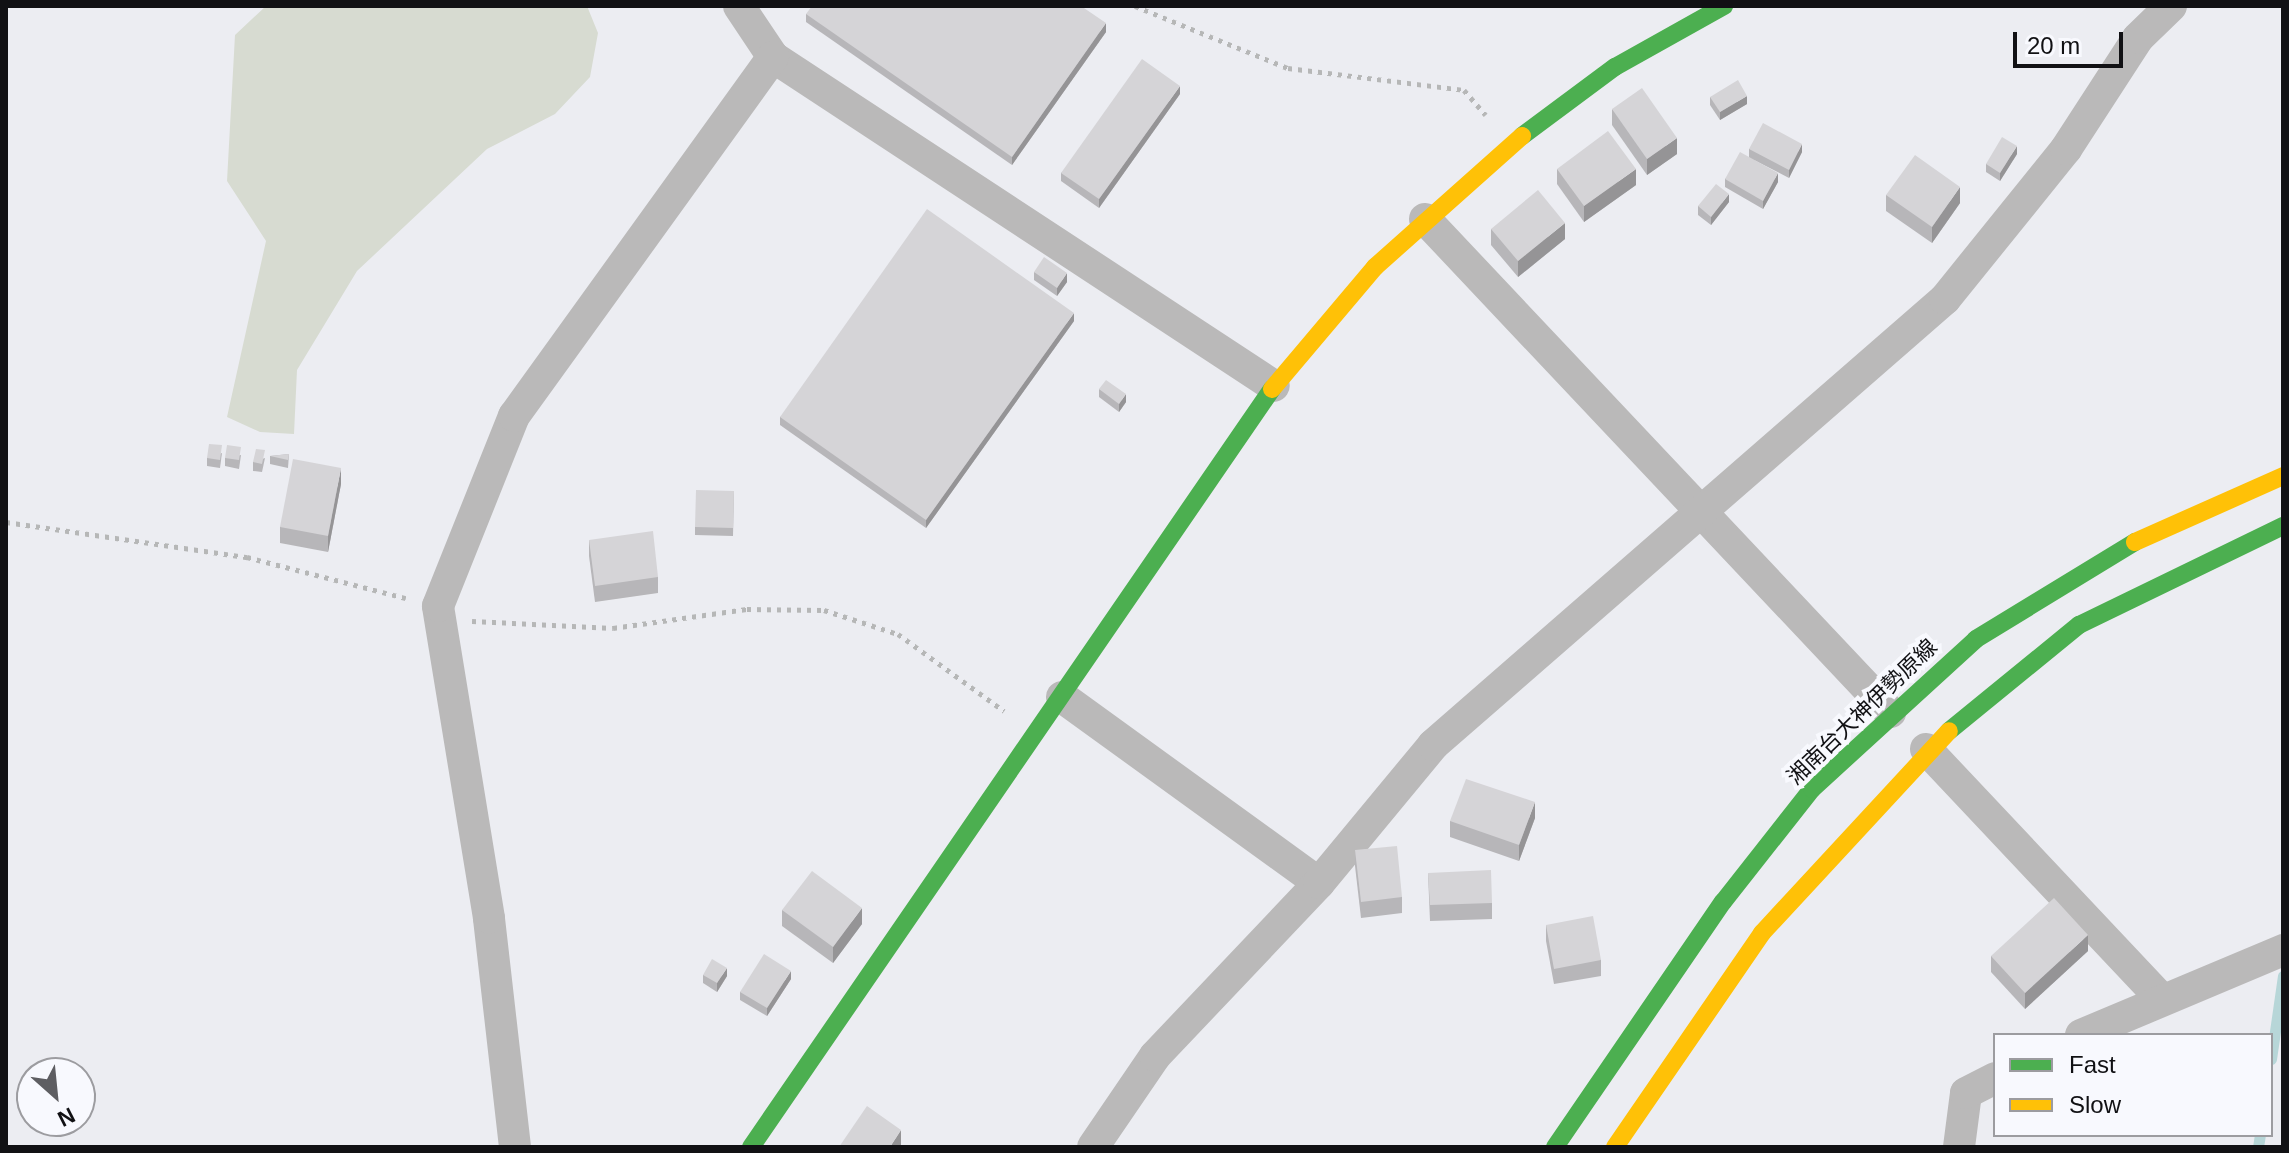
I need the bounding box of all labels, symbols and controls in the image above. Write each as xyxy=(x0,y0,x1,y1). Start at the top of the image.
scale bar xyxy=(2017,16,2127,66)
text: 20 m xyxy=(2027,32,2080,59)
street label: 湘南台大神伊勢原線 xyxy=(1782,634,1942,790)
legend xyxy=(1993,1033,2273,1137)
text: Fast xyxy=(2069,1051,2116,1078)
north arrow xyxy=(16,1057,96,1137)
text: Slow xyxy=(2069,1091,2121,1118)
text: N xyxy=(53,1102,79,1132)

